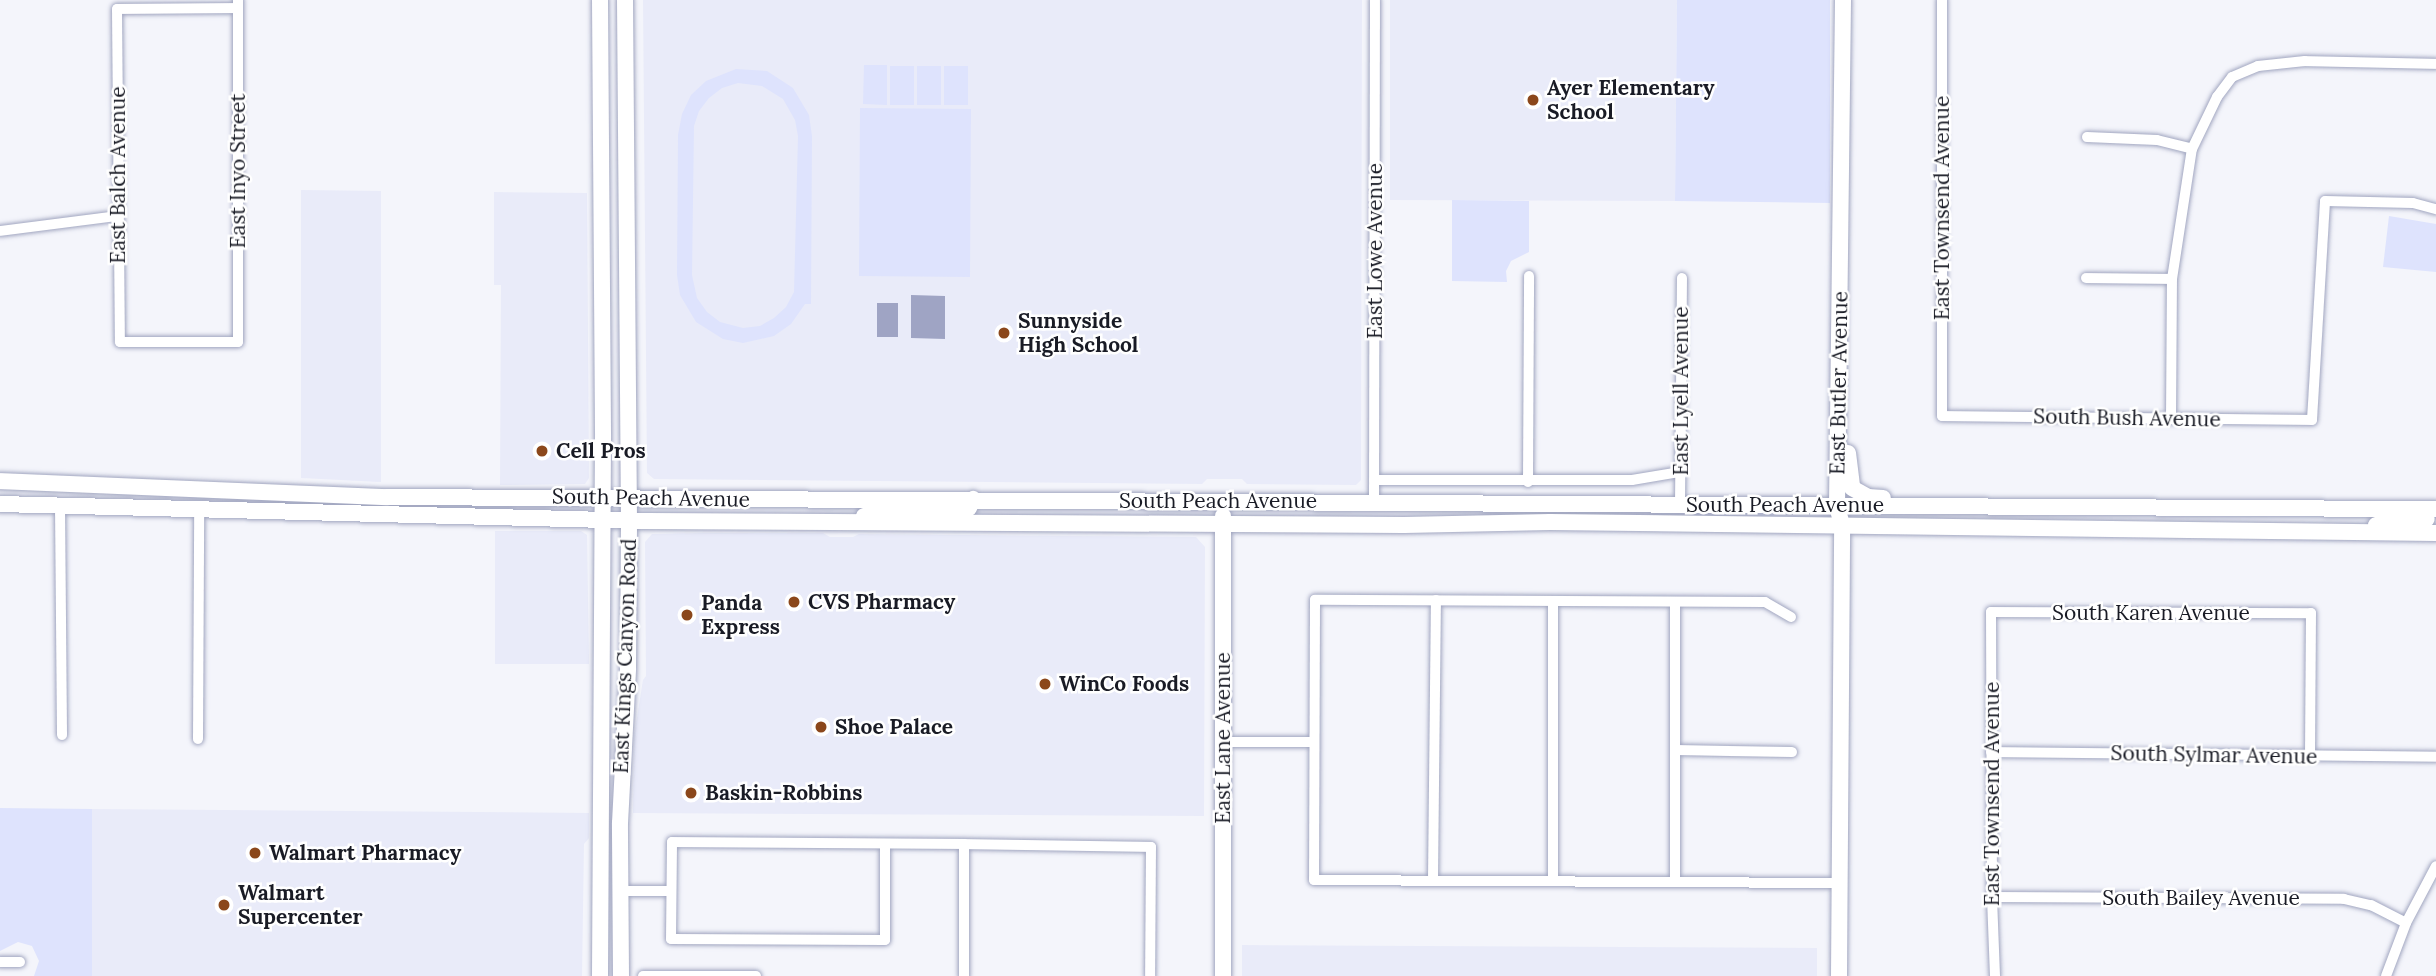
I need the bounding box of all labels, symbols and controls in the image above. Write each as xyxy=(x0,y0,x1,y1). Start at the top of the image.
place label: Ayer Elementary School xyxy=(1547,75,1715,125)
street label: East Balch Avenue xyxy=(105,86,131,264)
marker: Ayer Elementary School xyxy=(1525,92,1541,108)
street label: East Inyo Street xyxy=(225,94,251,248)
street label: East Townsend Avenue xyxy=(1929,96,1955,320)
street label: East Lowe Avenue xyxy=(1362,163,1388,339)
street label: East Butler Avenue xyxy=(1825,291,1853,475)
street label: East Lyell Avenue xyxy=(1668,306,1694,476)
place label: Sunnyside High School xyxy=(1018,308,1138,358)
marker: Sunnyside High School xyxy=(996,325,1012,341)
street label: South Bush Avenue xyxy=(2033,404,2221,432)
place label: Cell Pros xyxy=(556,438,646,464)
marker: Cell Pros xyxy=(534,443,550,459)
street label: South Peach Avenue xyxy=(552,484,750,512)
street label: South Peach Avenue xyxy=(1119,488,1317,514)
street label: South Peach Avenue xyxy=(1686,492,1884,518)
street label: East Kings Canyon Road xyxy=(608,538,642,774)
place label: CVS Pharmacy xyxy=(808,589,955,615)
place label: Panda Express xyxy=(701,590,780,640)
marker: CVS Pharmacy xyxy=(786,594,802,610)
street label: South Karen Avenue xyxy=(2052,600,2250,626)
marker: Panda Express xyxy=(679,607,695,623)
street label: East Lane Avenue xyxy=(1210,652,1236,824)
place label: WinCo Foods xyxy=(1059,671,1189,697)
marker: WinCo Foods xyxy=(1037,676,1053,692)
street label: East Townsend Avenue xyxy=(1979,682,2005,906)
place label: Shoe Palace xyxy=(835,714,953,740)
marker: Shoe Palace xyxy=(813,719,829,735)
street label: South Sylmar Avenue xyxy=(2110,741,2318,769)
place label: Baskin-Robbins xyxy=(705,780,862,806)
marker: Baskin-Robbins xyxy=(683,785,699,801)
place label: Walmart Pharmacy xyxy=(269,840,461,866)
marker: Walmart Pharmacy xyxy=(247,845,263,861)
place label: Walmart Supercenter xyxy=(238,880,363,930)
street label: South Bailey Avenue xyxy=(2102,885,2300,911)
marker: Walmart Supercenter xyxy=(216,897,232,913)

